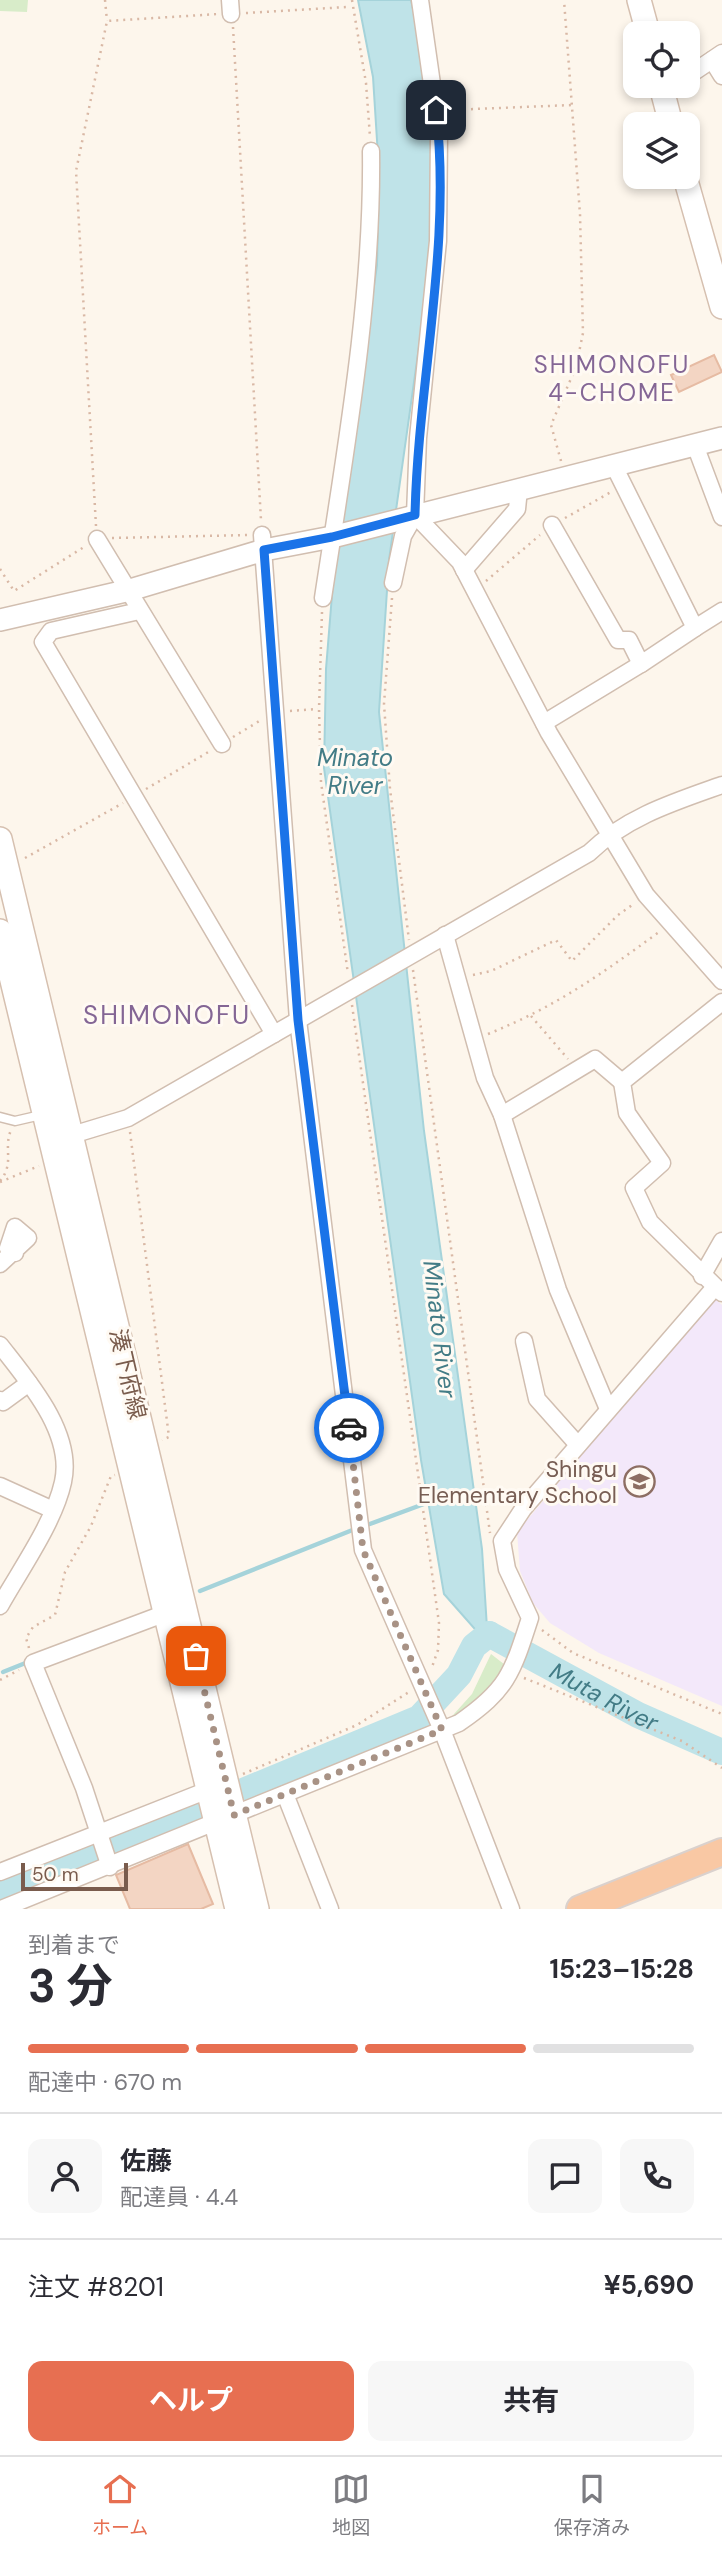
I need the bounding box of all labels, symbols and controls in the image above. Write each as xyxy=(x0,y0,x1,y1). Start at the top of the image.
map controls xyxy=(623,21,700,189)
button: locate xyxy=(623,21,700,98)
pin xyxy=(406,80,466,140)
icon: home xyxy=(417,91,455,129)
button: layers xyxy=(623,112,700,189)
district label: SHIMONOFU 4-CHOME xyxy=(534,349,690,408)
water label: Minato River xyxy=(317,742,393,801)
district label: SHIMONOFU xyxy=(83,998,251,1032)
water label: Minato River xyxy=(416,1259,464,1401)
street label: 湊下府線 xyxy=(103,1326,153,1422)
courier xyxy=(314,1393,384,1463)
icon: car xyxy=(330,1409,368,1447)
place label: Shingu Elementary School xyxy=(418,1454,617,1510)
school or university icon: Shingu Elementary School xyxy=(623,1465,657,1499)
pin xyxy=(166,1626,226,1686)
icon: bag xyxy=(177,1637,215,1675)
water label: Muta River xyxy=(545,1655,664,1738)
scale bar xyxy=(21,1860,128,1892)
text: 50 m xyxy=(32,1862,79,1887)
text: 到着まで xyxy=(28,1930,120,1960)
text: 15:23–15:28 xyxy=(549,1952,694,1986)
text: 3 分 xyxy=(28,1956,113,2016)
text: 配達中 · 670 m xyxy=(28,2067,182,2097)
button: person xyxy=(28,2139,102,2213)
button: chat xyxy=(528,2139,602,2213)
button: phone xyxy=(620,2139,694,2213)
text: 佐藤 xyxy=(120,2144,172,2178)
text: 配達員 · 4.4 xyxy=(120,2182,238,2212)
text: ¥5,690 xyxy=(604,2268,694,2302)
text: 注文 #8201 xyxy=(28,2270,164,2304)
button: ヘルプ xyxy=(28,2361,354,2441)
button: 共有 xyxy=(368,2361,694,2441)
tab: ホーム xyxy=(92,2470,148,2540)
tab: 地図 xyxy=(332,2470,370,2540)
tab: 保存済み xyxy=(554,2470,630,2540)

